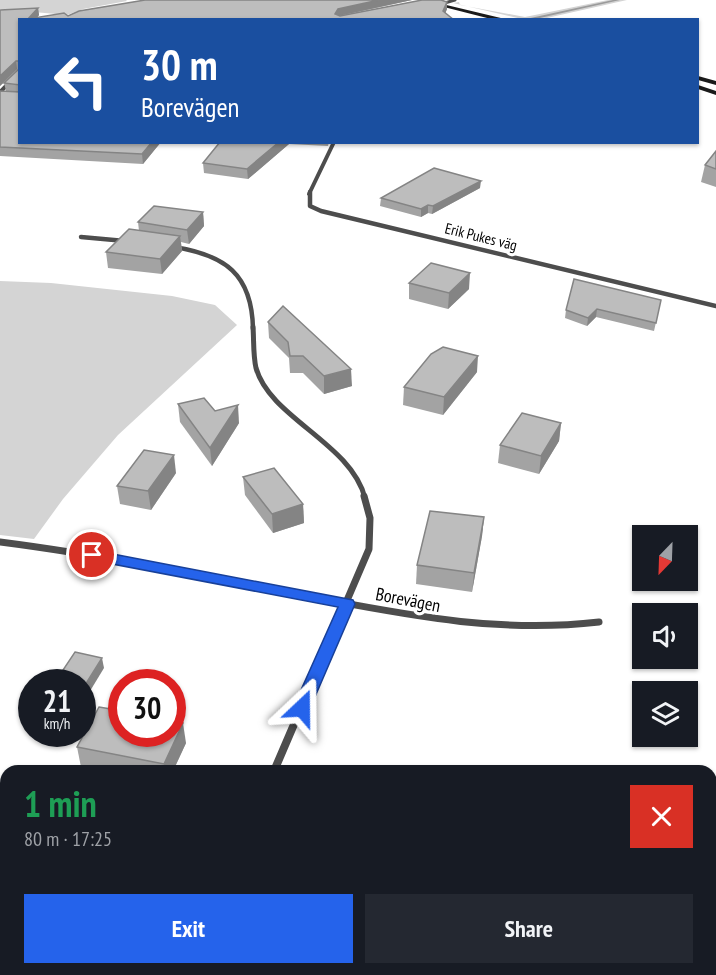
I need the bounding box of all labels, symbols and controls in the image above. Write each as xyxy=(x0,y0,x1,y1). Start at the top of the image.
text: 30 m xyxy=(141,37,218,92)
icon: left xyxy=(42,42,120,120)
text: Borevägen xyxy=(141,90,239,124)
street label: Erik Pukes väg xyxy=(443,218,519,255)
north arrow xyxy=(632,525,698,591)
map controls xyxy=(632,525,698,747)
pin xyxy=(66,529,117,580)
icon: arrive xyxy=(75,538,108,571)
street label: Borevägen xyxy=(374,582,442,617)
button: sound xyxy=(632,603,698,669)
speed limit sign: 30 xyxy=(108,669,186,747)
position arrow xyxy=(270,676,334,740)
text: 21 xyxy=(43,681,71,720)
button: layers xyxy=(632,681,698,747)
text: km/h xyxy=(44,714,70,733)
text: 1 min xyxy=(24,780,97,827)
button: close xyxy=(630,785,693,848)
text: 80 m · 17:25 xyxy=(24,826,112,852)
button: Exit xyxy=(24,894,353,963)
button: Share xyxy=(365,894,693,963)

